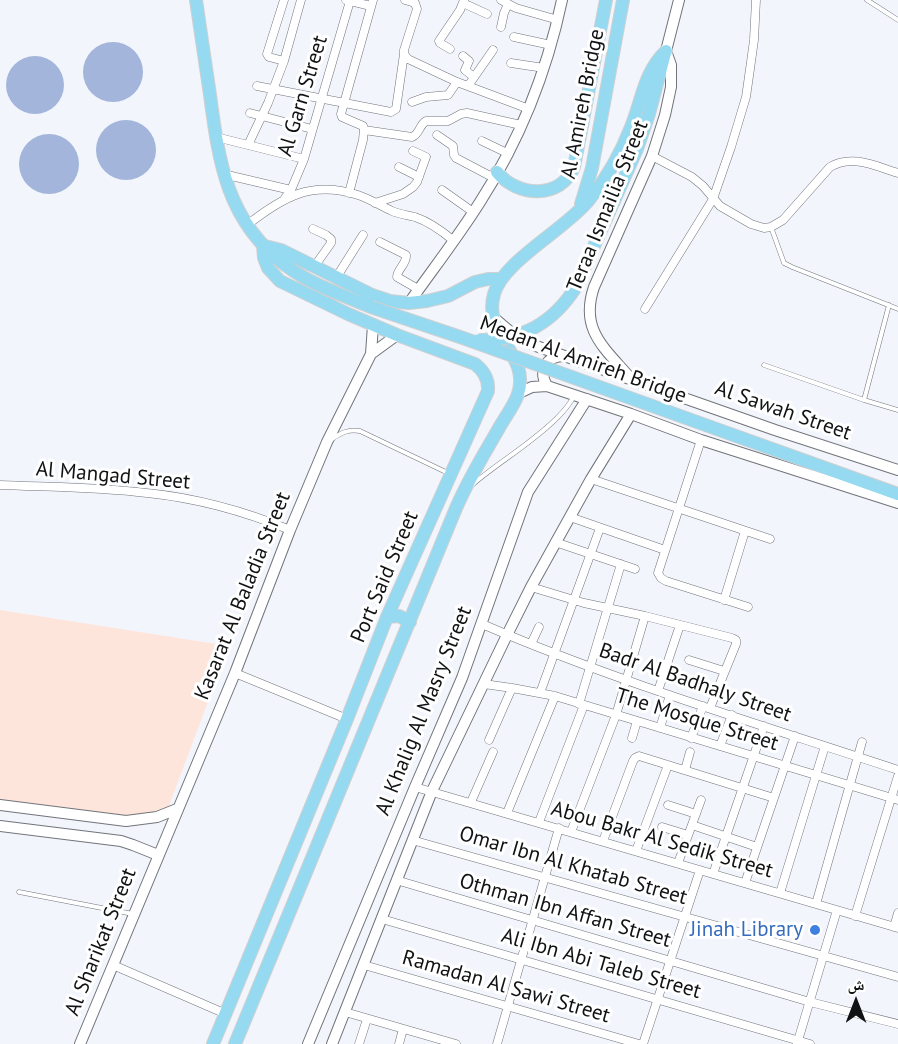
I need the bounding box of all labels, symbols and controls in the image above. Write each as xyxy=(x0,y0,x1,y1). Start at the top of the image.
street label: Al Amireh Bridge xyxy=(556,27,610,181)
street label: Al Garn Street xyxy=(273,32,333,160)
street label: Teraa Ismailia Street xyxy=(562,117,654,295)
street label: Medan Al Amireh Bridge xyxy=(476,311,690,409)
street label: Al Sawah Street xyxy=(712,376,854,446)
street label: Al Mangad Street xyxy=(35,457,191,495)
street label: Kasarat Al Baladia Street xyxy=(190,488,296,704)
street label: Port Said Street xyxy=(346,507,424,647)
street label: Al Khalig Al Masry Street xyxy=(370,603,478,819)
street label: Badr Al Badhaly Street xyxy=(596,638,794,728)
street label: The Mosque Street xyxy=(613,683,781,757)
street label: Abou Bakr Al Sedik Street xyxy=(548,796,776,884)
street label: Omar Ibn Al Khatab Street xyxy=(456,821,690,911)
street label: Al Sharikat Street xyxy=(60,865,142,1019)
street label: Othman Ibn Affan Street xyxy=(456,869,674,953)
place label: Jinah Library xyxy=(690,917,803,943)
street label: Ali Ibn Abi Taleb Street xyxy=(498,923,704,1005)
marker: Jinah Library xyxy=(808,923,822,937)
street label: Ramadan Al Sawi Street xyxy=(399,945,613,1029)
north arrow xyxy=(826,972,886,1032)
text: ش xyxy=(848,974,864,994)

